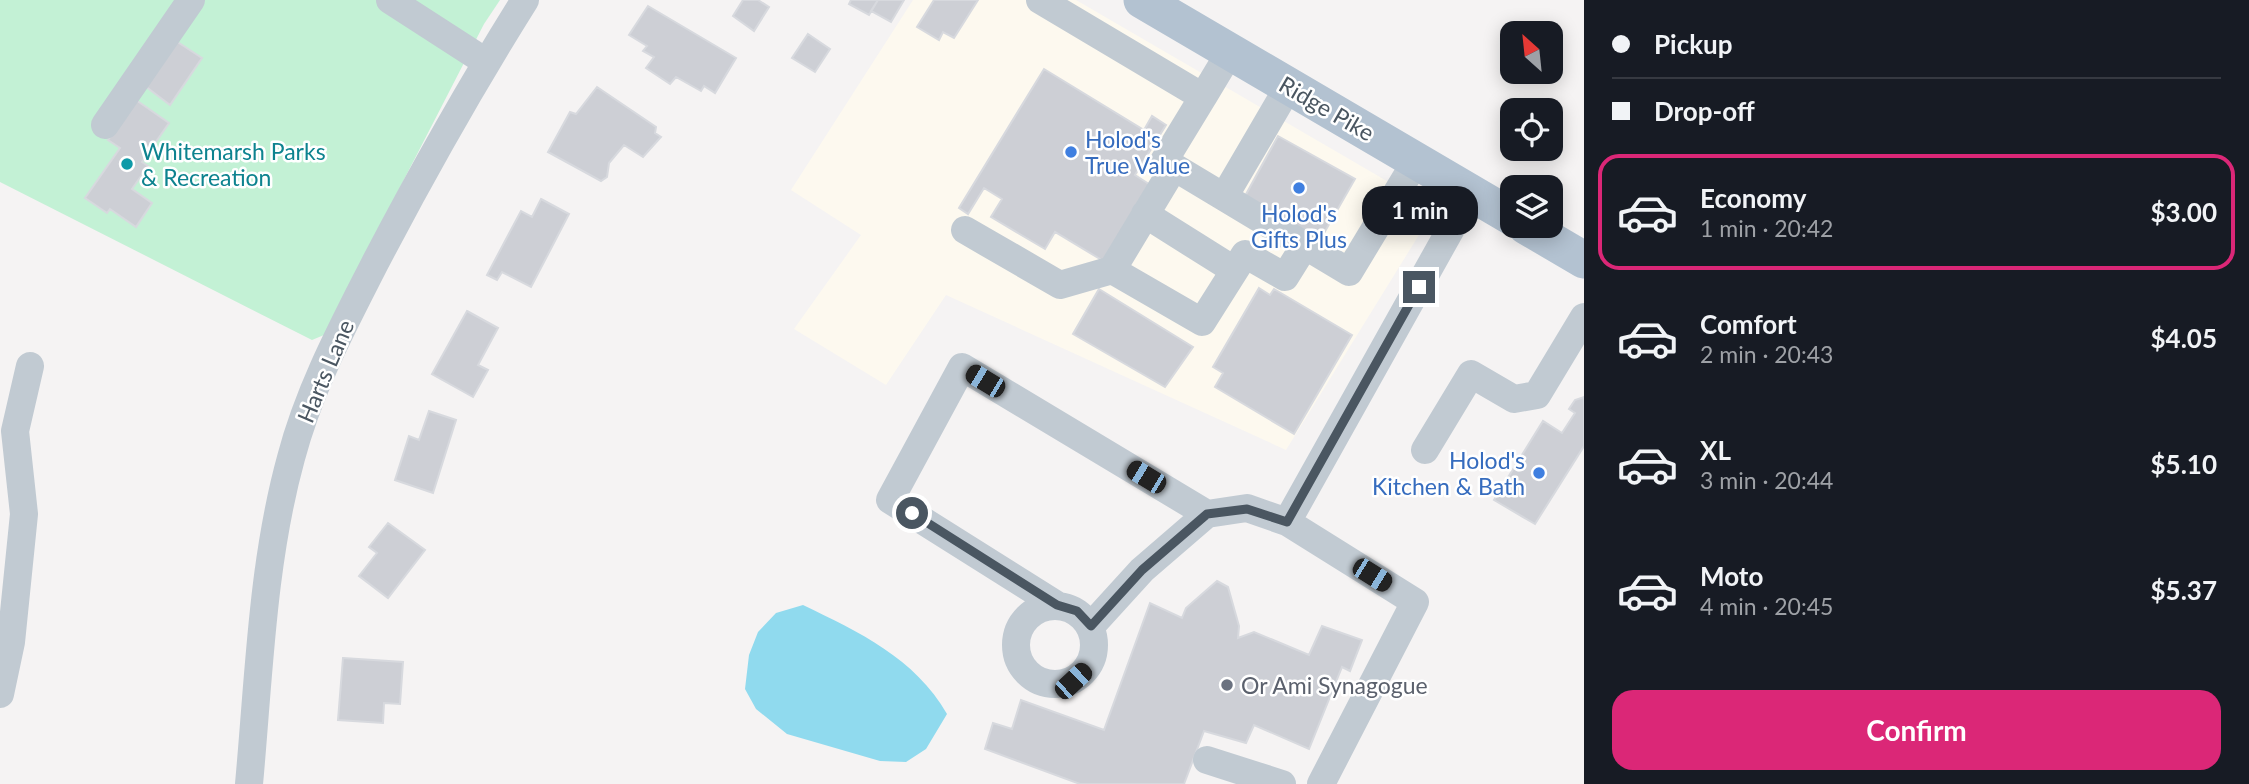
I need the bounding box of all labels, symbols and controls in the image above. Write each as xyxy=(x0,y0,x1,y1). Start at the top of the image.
north arrow xyxy=(1500,21,1563,84)
map controls xyxy=(1500,21,1563,238)
text: Pickup xyxy=(1654,28,1733,60)
street label: Ridge Pike xyxy=(1275,70,1379,146)
text: Drop-off xyxy=(1654,95,1755,127)
button: locate xyxy=(1500,98,1563,161)
place label: Holod's True Value xyxy=(1085,125,1190,179)
place label: Whitemarsh Parks & Recreation xyxy=(141,137,326,191)
marker: Holod's True Value xyxy=(1063,144,1079,160)
marker: Whitemarsh Parks & Recreation xyxy=(119,156,135,172)
button: layers xyxy=(1500,175,1563,238)
marker: Holod's Gifts Plus xyxy=(1291,180,1307,196)
icon: car xyxy=(1616,181,1679,244)
text: Economy xyxy=(1700,182,1806,214)
callout: 1 min xyxy=(1361,186,1477,234)
text: 1 min xyxy=(1391,196,1449,224)
text: $3.00 xyxy=(2151,196,2217,228)
place label: Holod's Gifts Plus xyxy=(1251,199,1347,253)
text: 1 min · 20:42 xyxy=(1700,214,1833,242)
route end xyxy=(1403,271,1435,303)
icon: car xyxy=(1616,307,1679,370)
text: Comfort xyxy=(1700,308,1797,340)
street label: Harts Lane xyxy=(291,315,359,427)
text: $4.05 xyxy=(2151,322,2217,354)
text: 2 min · 20:43 xyxy=(1700,340,1833,368)
car xyxy=(962,361,1009,401)
icon: car xyxy=(1616,433,1679,496)
text: XL xyxy=(1700,434,1731,466)
place label: Holod's Kitchen & Bath xyxy=(1372,446,1525,500)
text: $5.10 xyxy=(2151,448,2217,480)
car xyxy=(1123,457,1170,497)
marker: Holod's Kitchen & Bath xyxy=(1531,465,1547,481)
text: 3 min · 20:44 xyxy=(1700,466,1833,494)
route start xyxy=(896,497,928,529)
car xyxy=(1349,555,1396,595)
icon: car xyxy=(1616,559,1679,622)
text: Moto xyxy=(1700,560,1763,592)
text: $5.37 xyxy=(2151,574,2217,606)
text: 4 min · 20:45 xyxy=(1700,592,1833,620)
car xyxy=(1051,659,1096,703)
place label: Or Ami Synagogue xyxy=(1241,671,1428,699)
marker: Or Ami Synagogue xyxy=(1219,677,1235,693)
button: Confirm xyxy=(1612,690,2221,770)

